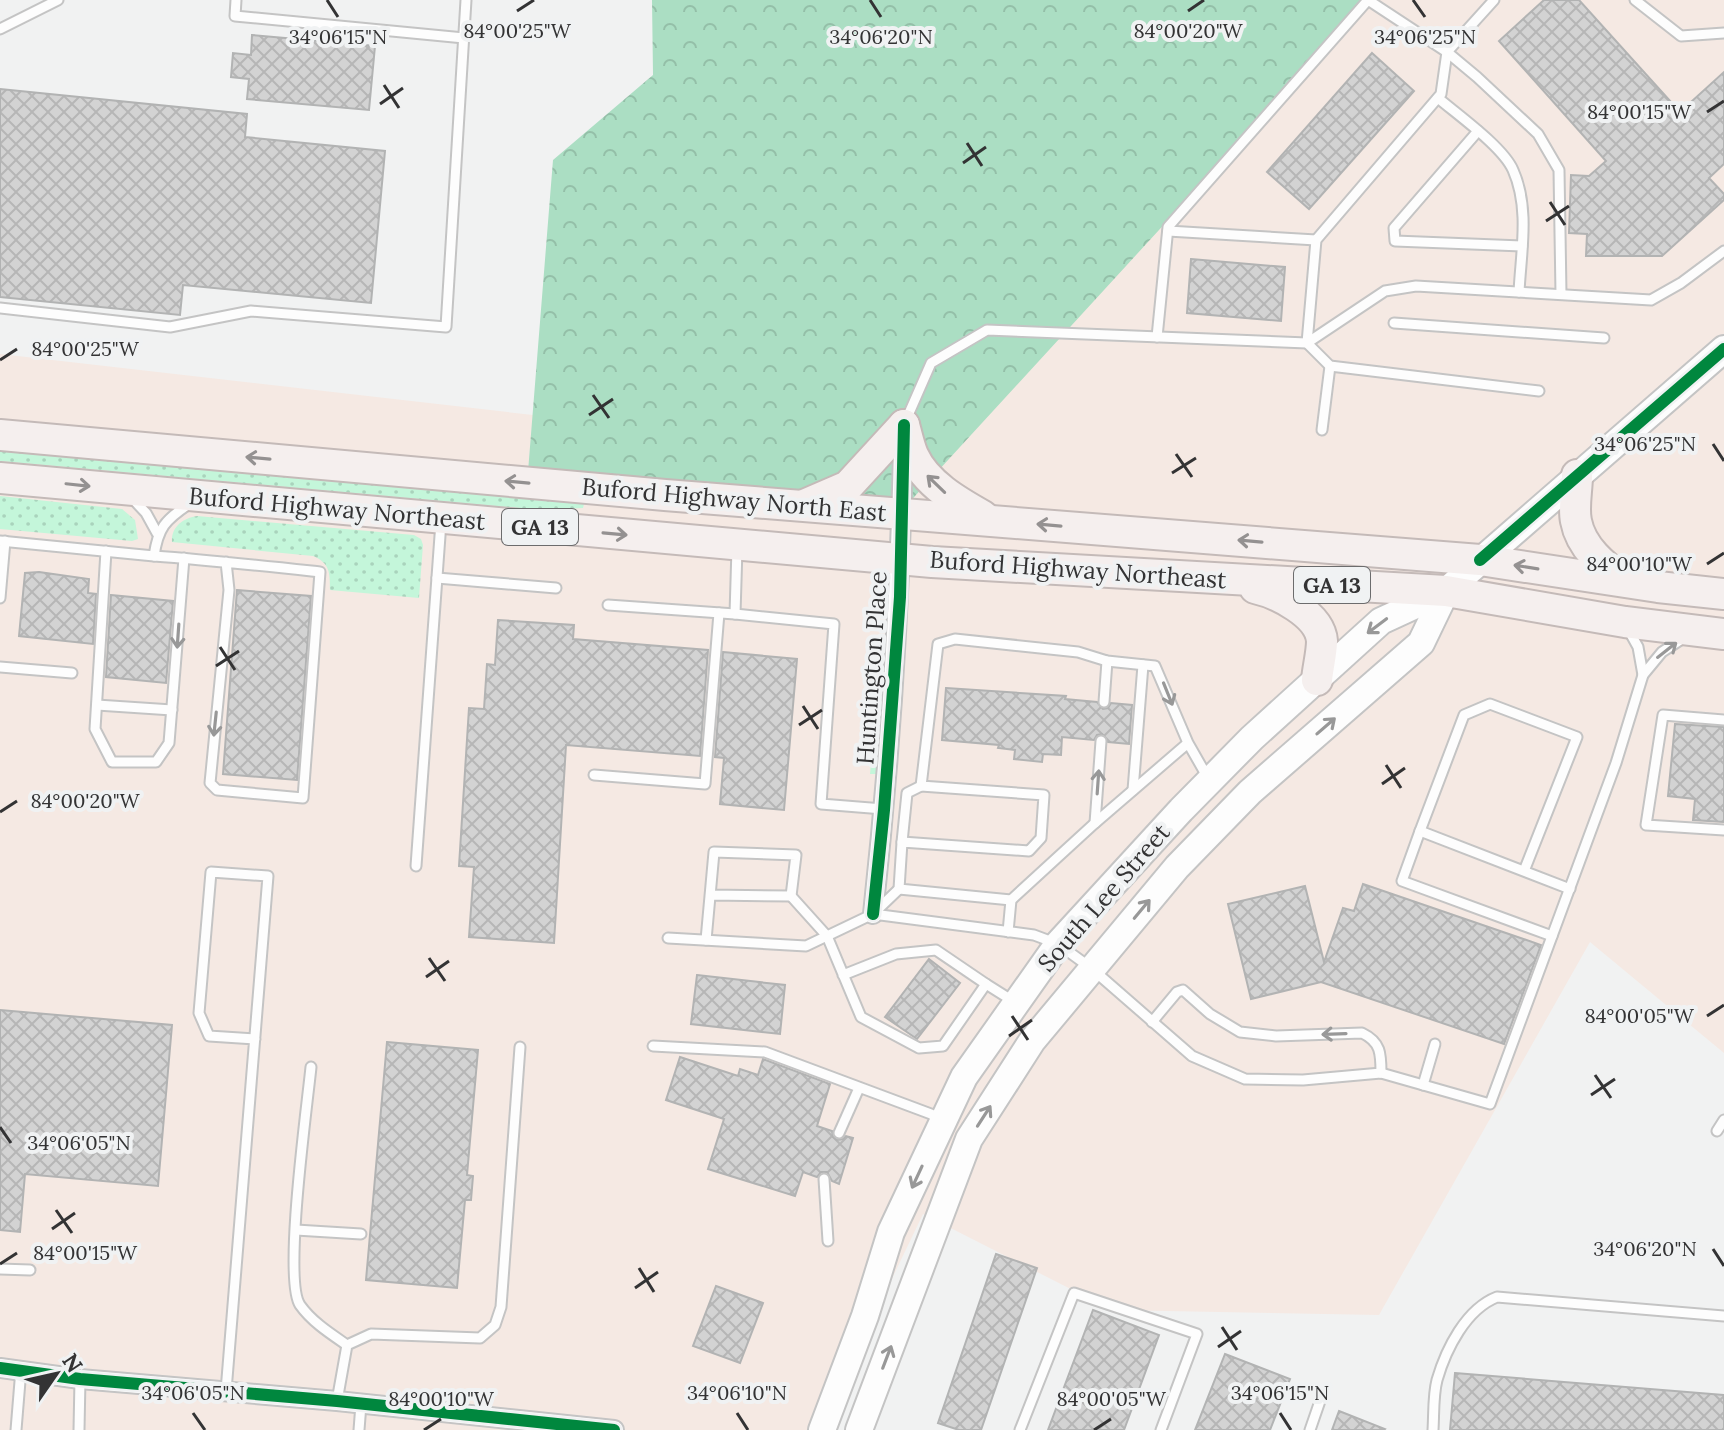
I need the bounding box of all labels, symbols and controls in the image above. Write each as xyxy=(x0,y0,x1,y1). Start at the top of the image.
text: 84°00'25"W xyxy=(463,18,572,43)
text: 84°00'20"W xyxy=(1134,18,1244,43)
text: 34°06'15"N xyxy=(289,24,387,49)
text: 34°06'20"N xyxy=(829,24,933,49)
text: 34°06'25"N xyxy=(1374,24,1476,49)
text: 84°00'15"W xyxy=(1587,99,1692,124)
text: 84°00'25"W xyxy=(31,336,140,361)
text: 34°06'25"N xyxy=(1594,431,1696,456)
one-way arrow xyxy=(245,450,272,465)
street label: Buford Highway North East xyxy=(580,471,888,528)
one-way arrow xyxy=(504,474,531,489)
one-way arrow xyxy=(927,475,947,493)
one-way arrow xyxy=(64,478,91,493)
street label: Buford Highway Northeast xyxy=(187,480,487,537)
road number: GA 13 xyxy=(502,509,578,545)
one-way arrow xyxy=(1036,518,1063,533)
one-way arrow xyxy=(601,526,628,541)
one-way arrow xyxy=(1237,534,1264,549)
street label: Buford Highway Northeast xyxy=(929,544,1228,595)
text: 84°00'10"W xyxy=(1586,551,1693,576)
one-way arrow xyxy=(1513,559,1539,574)
road number: GA 13 xyxy=(1294,567,1370,603)
street label: Huntington Place xyxy=(849,570,894,766)
one-way arrow xyxy=(1367,618,1388,635)
one-way arrow xyxy=(170,622,185,649)
one-way arrow xyxy=(1656,642,1677,659)
one-way arrow xyxy=(1162,681,1176,706)
one-way arrow xyxy=(208,710,223,736)
one-way arrow xyxy=(1315,717,1335,735)
one-way arrow xyxy=(1091,769,1106,796)
text: 84°00'20"W xyxy=(31,788,141,813)
street label: South Lee Street xyxy=(1031,817,1177,978)
one-way arrow xyxy=(1133,899,1151,919)
text: 84°00'05"W xyxy=(1584,1003,1695,1028)
one-way arrow xyxy=(1321,1026,1348,1041)
one-way arrow xyxy=(975,1106,992,1128)
text: 34°06'05"N xyxy=(27,1130,131,1155)
one-way arrow xyxy=(909,1165,924,1189)
text: 34°06'20"N xyxy=(1593,1236,1697,1261)
text: 84°00'15"W xyxy=(33,1240,138,1265)
north arrow xyxy=(16,1334,96,1414)
one-way arrow xyxy=(881,1345,895,1370)
text: N xyxy=(56,1348,89,1378)
text: 34°06'05"N xyxy=(141,1380,245,1405)
text: 34°06'10"N xyxy=(687,1380,787,1405)
text: 34°06'15"N xyxy=(1231,1380,1329,1405)
text: 84°00'10"W xyxy=(388,1386,495,1411)
text: 84°00'05"W xyxy=(1056,1386,1167,1411)

